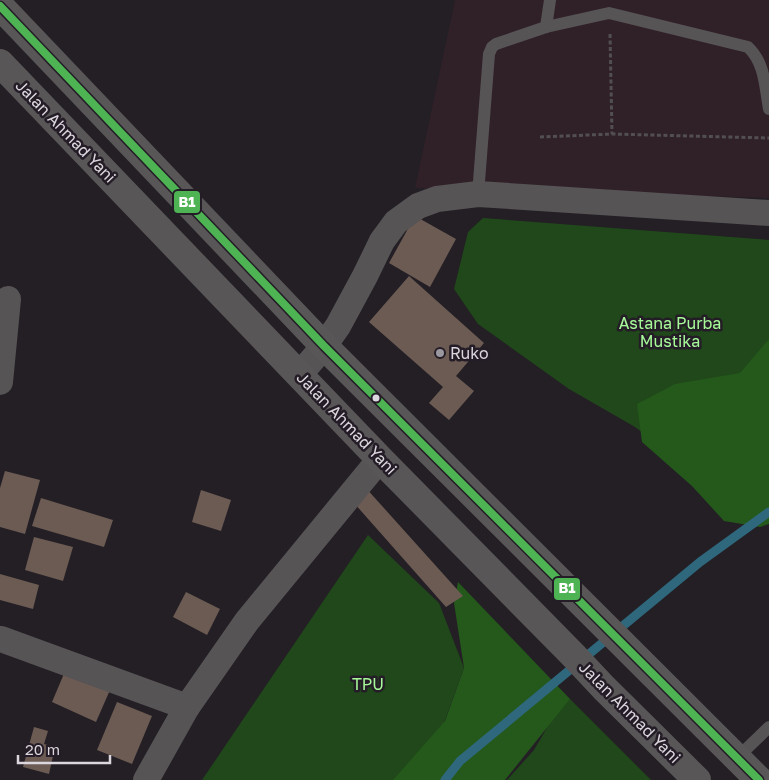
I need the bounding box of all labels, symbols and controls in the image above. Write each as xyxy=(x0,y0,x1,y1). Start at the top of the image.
street label: Jalan Ahmad Yani xyxy=(12,75,120,187)
line badge: B1 xyxy=(173,190,201,214)
text: B1 xyxy=(178,193,196,210)
park label: Astana Purba Mustika xyxy=(619,313,721,351)
place label: Ruko xyxy=(450,343,489,363)
marker: Ruko xyxy=(434,347,446,359)
street label: Jalan Ahmad Yani xyxy=(293,367,401,479)
unlabelled marker xyxy=(371,393,381,403)
line badge: B1 xyxy=(553,577,581,601)
text: B1 xyxy=(558,579,576,596)
street label: Jalan Ahmad Yani xyxy=(575,657,685,767)
park label: TPU xyxy=(352,674,384,694)
scale bar xyxy=(18,732,110,764)
text: 20 m xyxy=(25,740,60,758)

